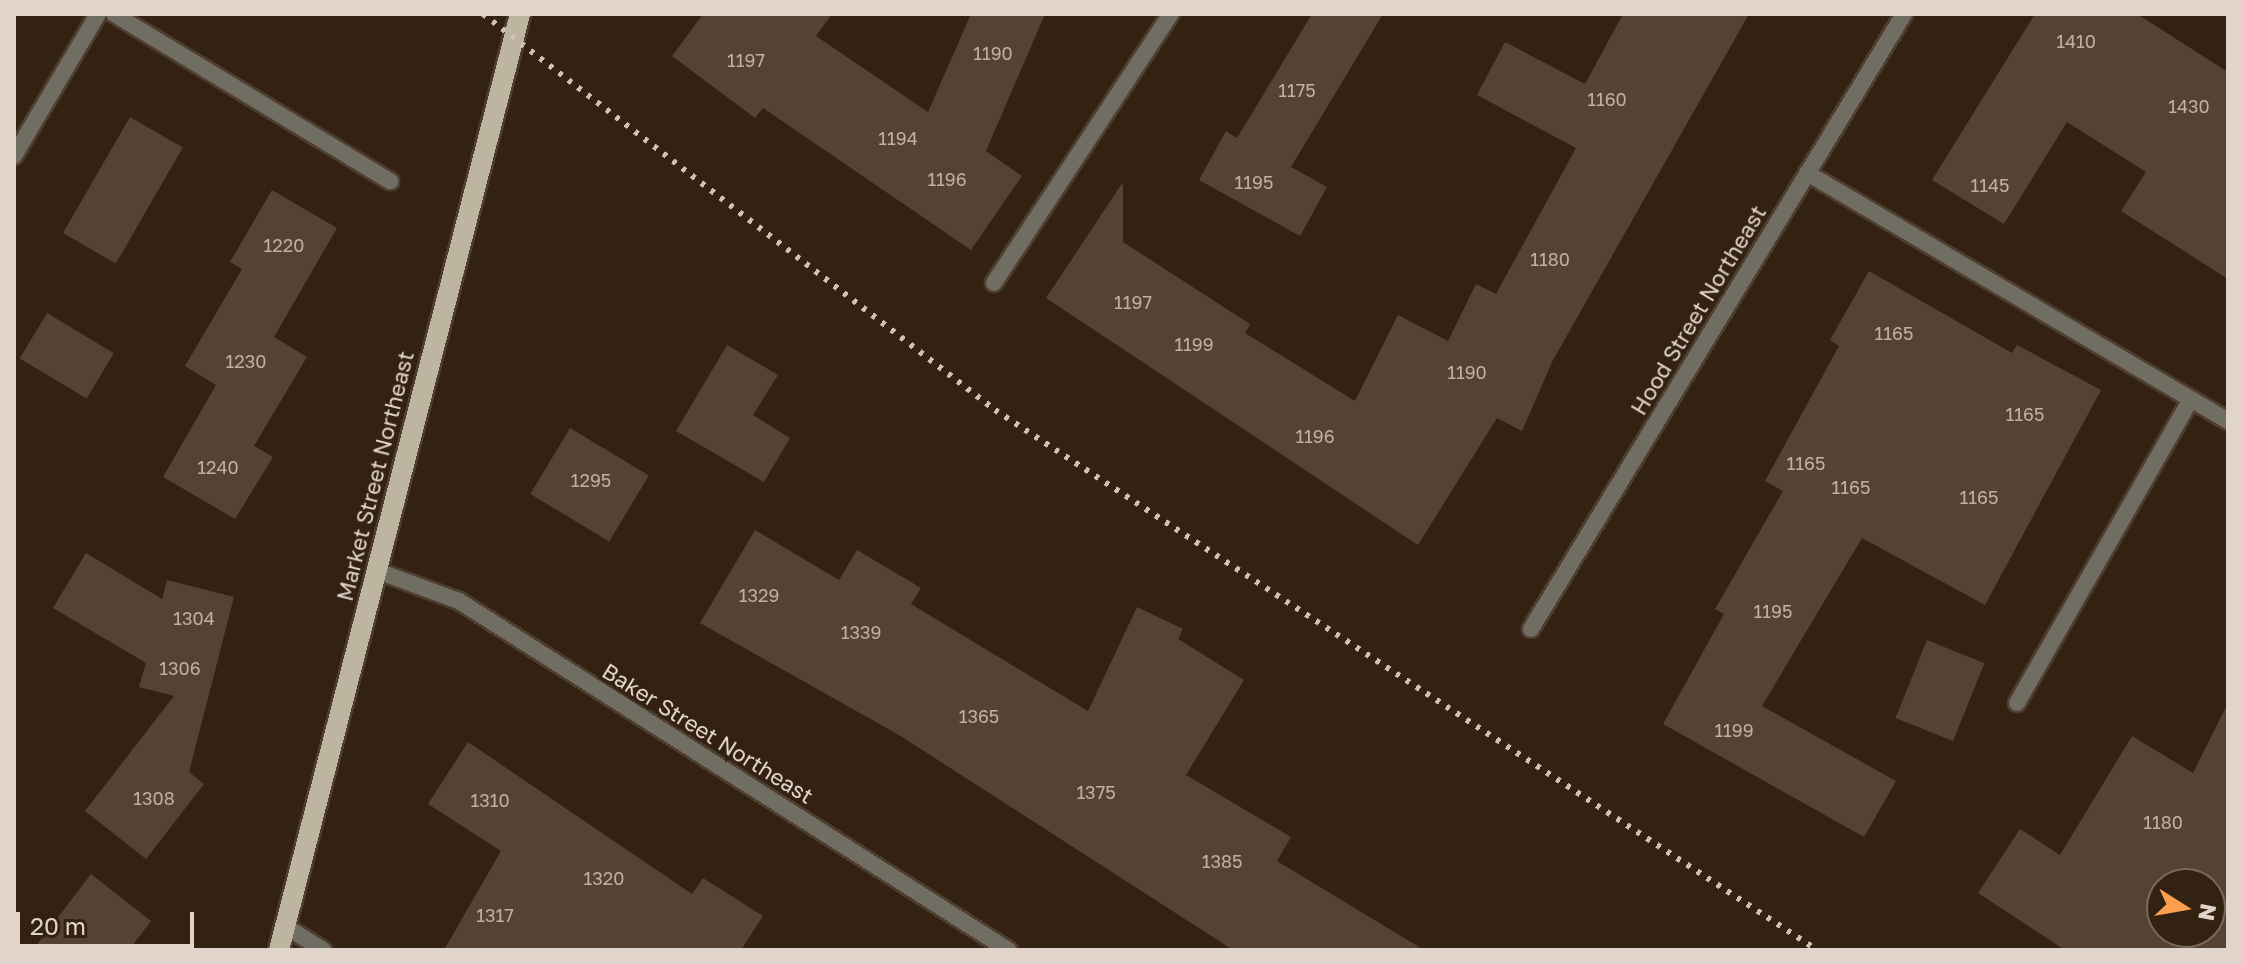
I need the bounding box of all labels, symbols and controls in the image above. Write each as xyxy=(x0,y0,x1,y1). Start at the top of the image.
house number: 1410 xyxy=(2056,30,2096,52)
house number: 1190 xyxy=(973,42,1013,64)
house number: 1197 xyxy=(727,49,765,71)
house number: 1175 xyxy=(1278,79,1316,101)
house number: 1160 xyxy=(1587,88,1627,110)
house number: 1430 xyxy=(2168,95,2210,117)
house number: 1194 xyxy=(878,127,918,149)
house number: 1196 xyxy=(927,168,967,190)
house number: 1195 xyxy=(1235,171,1273,193)
house number: 1145 xyxy=(1971,174,2009,196)
street label: Hood Street Northeast xyxy=(1625,200,1771,420)
house number: 1220 xyxy=(264,234,304,256)
house number: 1180 xyxy=(1530,248,1570,270)
house number: 1197 xyxy=(1114,291,1152,313)
house number: 1165 xyxy=(1875,322,1913,344)
house number: 1199 xyxy=(1174,333,1214,355)
street label: Market Street Northeast xyxy=(331,348,419,604)
house number: 1230 xyxy=(226,350,266,372)
house number: 1190 xyxy=(1447,361,1487,383)
house number: 1165 xyxy=(2006,403,2044,425)
house number: 1196 xyxy=(1295,425,1335,447)
house number: 1165 xyxy=(1787,452,1825,474)
house number: 1240 xyxy=(197,456,239,478)
house number: 1295 xyxy=(571,469,611,491)
house number: 1165 xyxy=(1832,476,1870,498)
house number: 1165 xyxy=(1960,486,1998,508)
house number: 1329 xyxy=(739,584,779,606)
house number: 1195 xyxy=(1754,600,1792,622)
house number: 1304 xyxy=(173,607,215,629)
house number: 1339 xyxy=(841,621,881,643)
house number: 1306 xyxy=(159,657,201,679)
street label: Baker Street Northeast xyxy=(598,657,818,809)
house number: 1365 xyxy=(959,705,999,727)
house number: 1199 xyxy=(1714,719,1754,741)
house number: 1375 xyxy=(1076,781,1116,803)
house number: 1308 xyxy=(133,787,175,809)
house number: 1310 xyxy=(470,789,510,811)
house number: 1180 xyxy=(2143,811,2183,833)
house number: 1385 xyxy=(1202,850,1242,872)
house number: 1320 xyxy=(584,867,624,889)
north arrow xyxy=(2146,868,2226,948)
scale bar xyxy=(20,896,198,946)
text: N xyxy=(2193,901,2223,923)
house number: 1317 xyxy=(476,904,514,926)
text: 20 m xyxy=(30,911,86,940)

